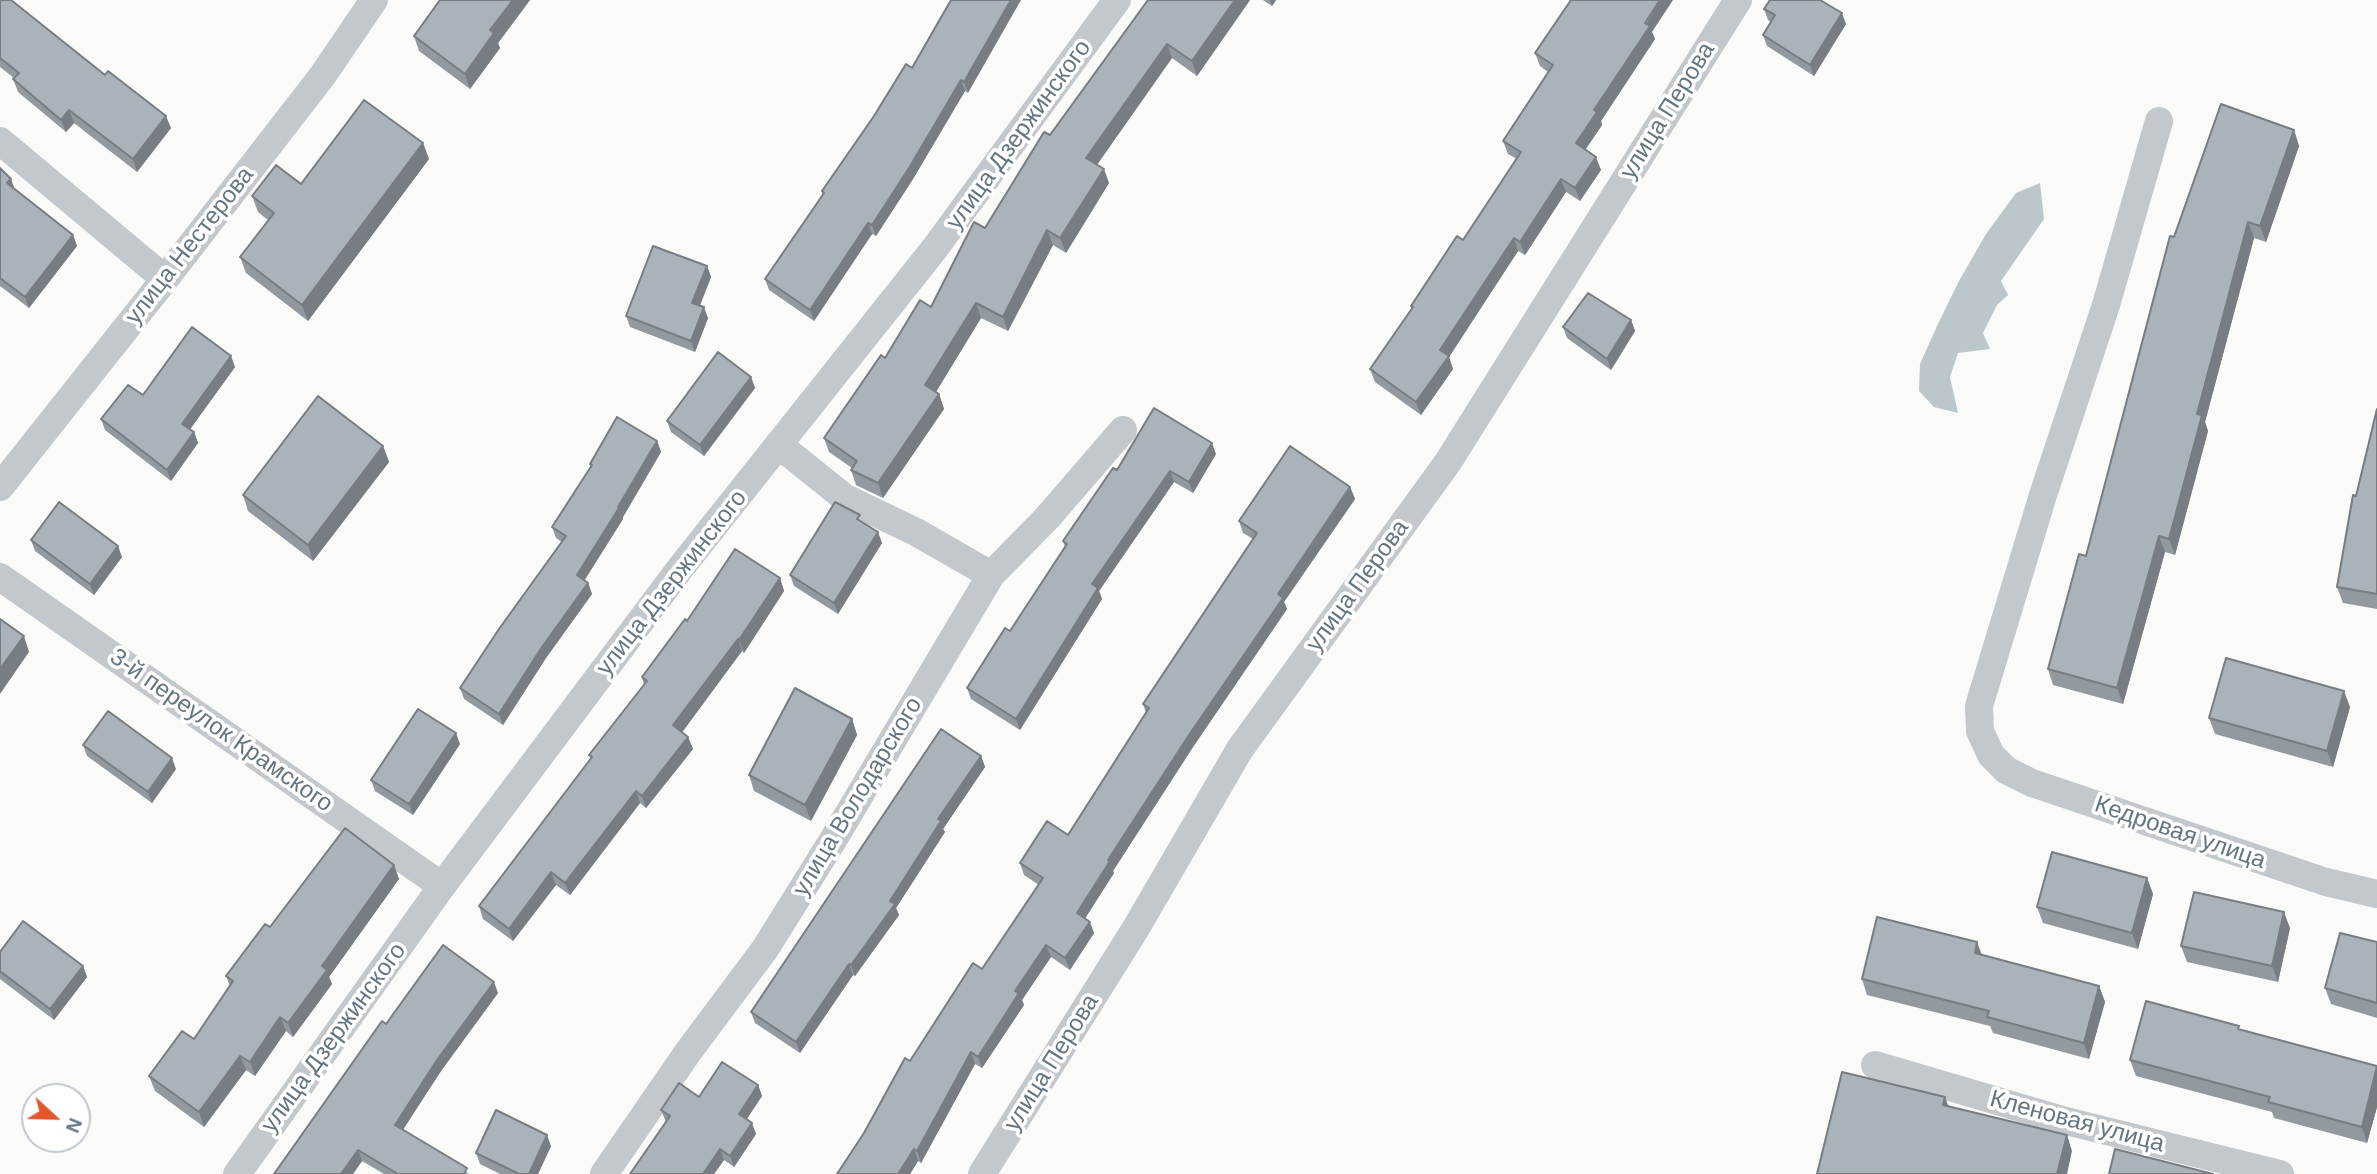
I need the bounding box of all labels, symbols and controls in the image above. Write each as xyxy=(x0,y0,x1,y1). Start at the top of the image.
street label: улица Дзержинского xyxy=(940,34,1098,236)
street label: улица Перова xyxy=(1615,37,1721,185)
street label: улица Нестерова xyxy=(120,162,260,330)
street label: улица Дзержинского xyxy=(591,484,753,682)
street label: улица Перова xyxy=(1301,515,1415,657)
street label: 3-й переулок Крамского xyxy=(104,643,338,819)
street label: улица Володарского xyxy=(787,692,929,902)
street label: Кедровая улица xyxy=(2091,790,2269,876)
street label: улица Дзержинского xyxy=(255,937,413,1139)
street label: улица Перова xyxy=(999,989,1105,1137)
north arrow xyxy=(21,1083,91,1153)
street label: Кленовая улица xyxy=(1987,1085,2167,1159)
text: N xyxy=(62,1115,86,1136)

